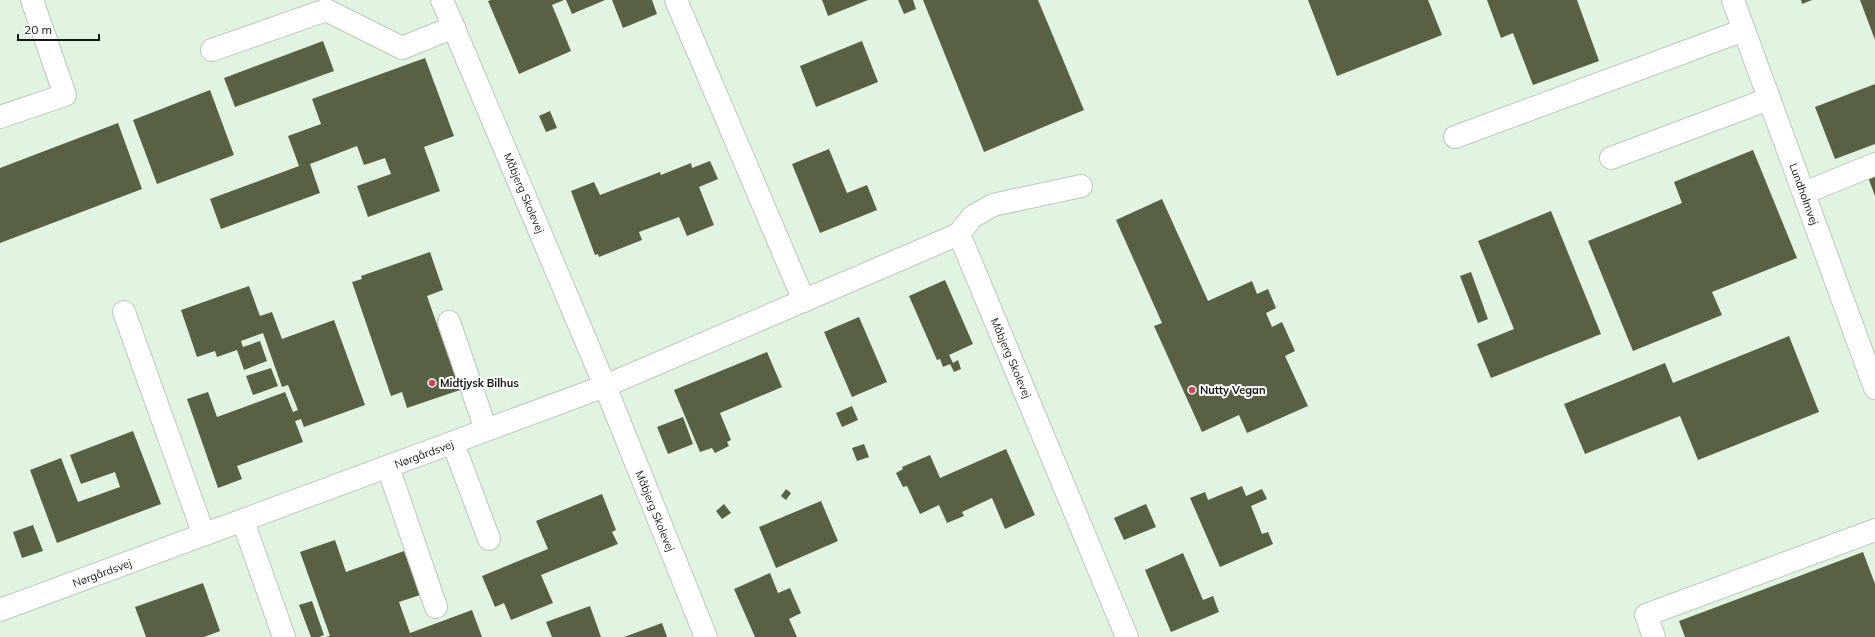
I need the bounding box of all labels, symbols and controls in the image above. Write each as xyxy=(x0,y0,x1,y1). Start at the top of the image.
scale bar xyxy=(18,16,99,42)
text: 20 m xyxy=(24,22,52,37)
street label: Måbjerg Skolevej xyxy=(501,151,547,235)
street label: Lundholmvej xyxy=(1786,161,1822,227)
street label: Måbjerg Skolevej xyxy=(988,316,1034,400)
place label: Midtjysk Bilhus xyxy=(440,376,519,390)
marker: Midtjysk Bilhus xyxy=(427,378,437,388)
place label: Nutty Vegan xyxy=(1200,383,1266,397)
marker: Nutty Vegan xyxy=(1187,385,1197,395)
street label: Nørgårdsvej xyxy=(393,437,455,471)
street label: Måbjerg Skolevej xyxy=(632,468,678,554)
street label: Nørgårdsvej xyxy=(71,556,133,590)

